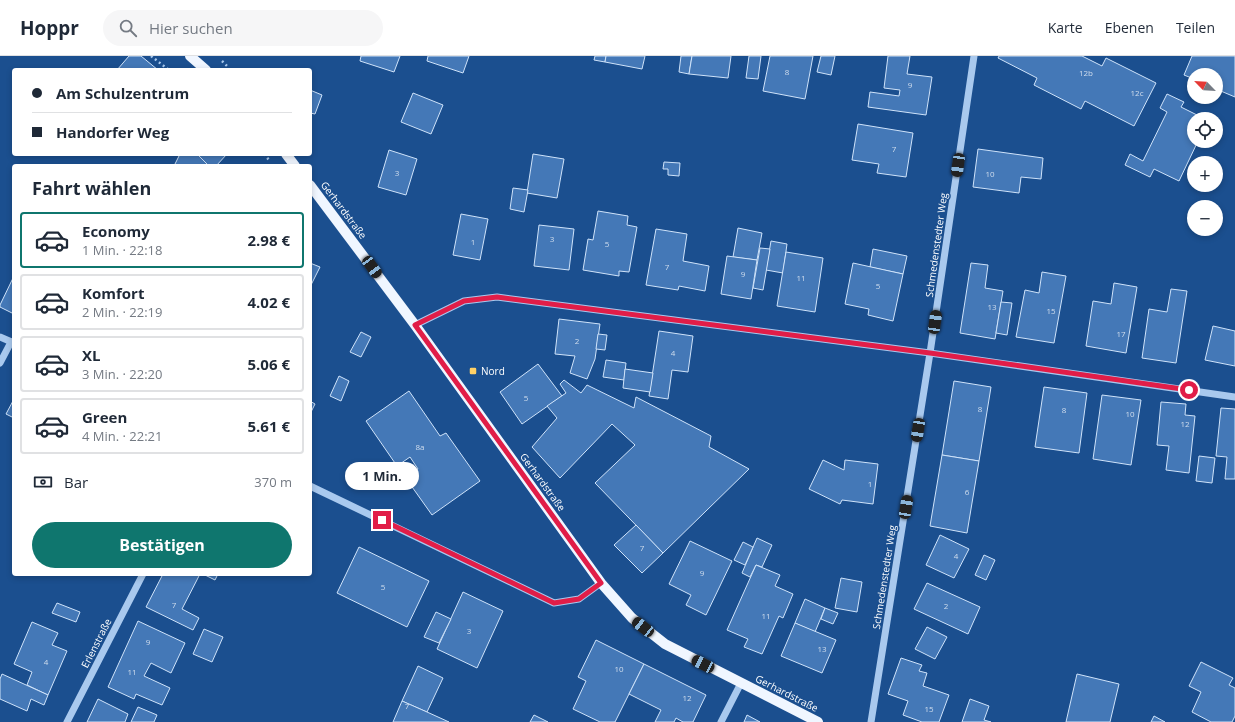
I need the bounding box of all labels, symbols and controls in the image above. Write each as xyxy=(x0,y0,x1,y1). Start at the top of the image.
search box xyxy=(103,10,383,46)
text: Hoppr xyxy=(20,15,79,41)
icon: search xyxy=(117,17,139,39)
text: Hier suchen xyxy=(149,18,233,38)
text: Karte xyxy=(1048,18,1083,37)
text: Ebenen xyxy=(1105,18,1154,37)
text: Teilen xyxy=(1176,18,1215,37)
house number: 8 xyxy=(785,66,790,77)
house number: 12b xyxy=(1079,67,1093,78)
north arrow xyxy=(1187,68,1223,104)
map controls xyxy=(1187,68,1223,236)
house number: 9 xyxy=(908,79,913,90)
text: Am Schulzentrum xyxy=(56,83,189,103)
house number: 12c xyxy=(1131,87,1144,98)
button: locate xyxy=(1187,112,1223,148)
text: Handorfer Weg xyxy=(56,122,169,142)
house number: 7 xyxy=(892,143,897,154)
car xyxy=(950,152,966,178)
button: + xyxy=(1187,156,1223,192)
house number: 3 xyxy=(395,167,400,178)
house number: 10 xyxy=(985,168,995,179)
text: Fahrt wählen xyxy=(32,176,151,200)
street label: Gerhardstraße xyxy=(318,178,370,242)
street label: Schmedenstedter Weg xyxy=(922,191,950,298)
button: − xyxy=(1187,200,1223,236)
text: Economy xyxy=(82,221,150,241)
icon: car xyxy=(34,222,70,258)
text: 2.98 € xyxy=(248,230,290,250)
house number: 3 xyxy=(550,233,555,244)
house number: 1 xyxy=(471,236,475,247)
house number: 5 xyxy=(605,238,610,249)
text: 1 Min. · 22:18 xyxy=(82,241,163,259)
car xyxy=(360,254,384,280)
house number: 7 xyxy=(665,261,670,272)
house number: 9 xyxy=(741,268,746,279)
house number: 11 xyxy=(796,272,806,283)
house number: 5 xyxy=(876,280,881,291)
text: Komfort xyxy=(82,283,144,303)
icon: car xyxy=(34,284,70,320)
text: 4.02 € xyxy=(248,292,290,312)
house number: 13 xyxy=(987,301,997,312)
text: 2 Min. · 22:19 xyxy=(82,303,163,321)
house number: 15 xyxy=(1046,305,1056,316)
car xyxy=(927,309,943,335)
house number: 17 xyxy=(1116,328,1126,339)
house number: 2 xyxy=(575,335,580,346)
text: XL xyxy=(82,345,100,365)
icon: car xyxy=(34,346,70,382)
house number: 4 xyxy=(671,347,676,358)
text: 5.06 € xyxy=(248,354,290,374)
place label: Nord xyxy=(481,364,505,378)
text: 3 Min. · 22:20 xyxy=(82,365,163,383)
marker: Nord xyxy=(468,366,478,376)
route start xyxy=(1180,381,1198,399)
house number: 5 xyxy=(524,392,529,403)
house number: 8 xyxy=(978,403,983,414)
house number: 8 xyxy=(1062,404,1067,415)
text: Green xyxy=(82,407,127,427)
icon: car xyxy=(34,408,70,444)
house number: 10 xyxy=(1125,408,1135,419)
text: 5.61 € xyxy=(248,416,290,436)
car xyxy=(910,417,926,443)
house number: 12 xyxy=(1180,418,1190,429)
text: 4 Min. · 22:21 xyxy=(82,427,163,445)
house number: 8a xyxy=(415,441,425,452)
street label: Gerhardstraße xyxy=(517,450,569,514)
callout: 1 Min. xyxy=(345,462,419,490)
text: 1 Min. xyxy=(362,467,402,485)
icon: cash xyxy=(32,471,54,493)
text: Bar xyxy=(64,472,88,492)
text: 370 m xyxy=(254,473,292,491)
house number: 1 xyxy=(868,478,872,489)
house number: 6 xyxy=(965,486,970,497)
car xyxy=(898,494,914,520)
route end xyxy=(373,511,391,529)
button: Bestätigen xyxy=(32,522,292,568)
street label: Schmedenstedter Weg xyxy=(869,523,899,630)
house number: 7 xyxy=(640,542,645,553)
house number: 4 xyxy=(954,550,959,561)
house number: 9 xyxy=(700,567,705,578)
house number: 5 xyxy=(381,581,386,592)
house number: 7 xyxy=(172,599,177,610)
house number: 2 xyxy=(944,600,949,611)
house number: 11 xyxy=(761,610,771,621)
car xyxy=(630,615,656,639)
street label: Erlenstraße xyxy=(78,616,115,670)
house number: 3 xyxy=(467,625,472,636)
house number: 9 xyxy=(146,636,151,647)
house number: 13 xyxy=(817,643,827,654)
car xyxy=(690,653,716,675)
house number: 4 xyxy=(44,656,49,667)
house number: 10 xyxy=(614,663,624,674)
house number: 11 xyxy=(127,666,137,677)
street label: Gerhardstraße xyxy=(753,671,821,715)
house number: 12 xyxy=(682,692,692,703)
house number: 7 xyxy=(405,700,410,711)
house number: 15 xyxy=(924,703,934,714)

